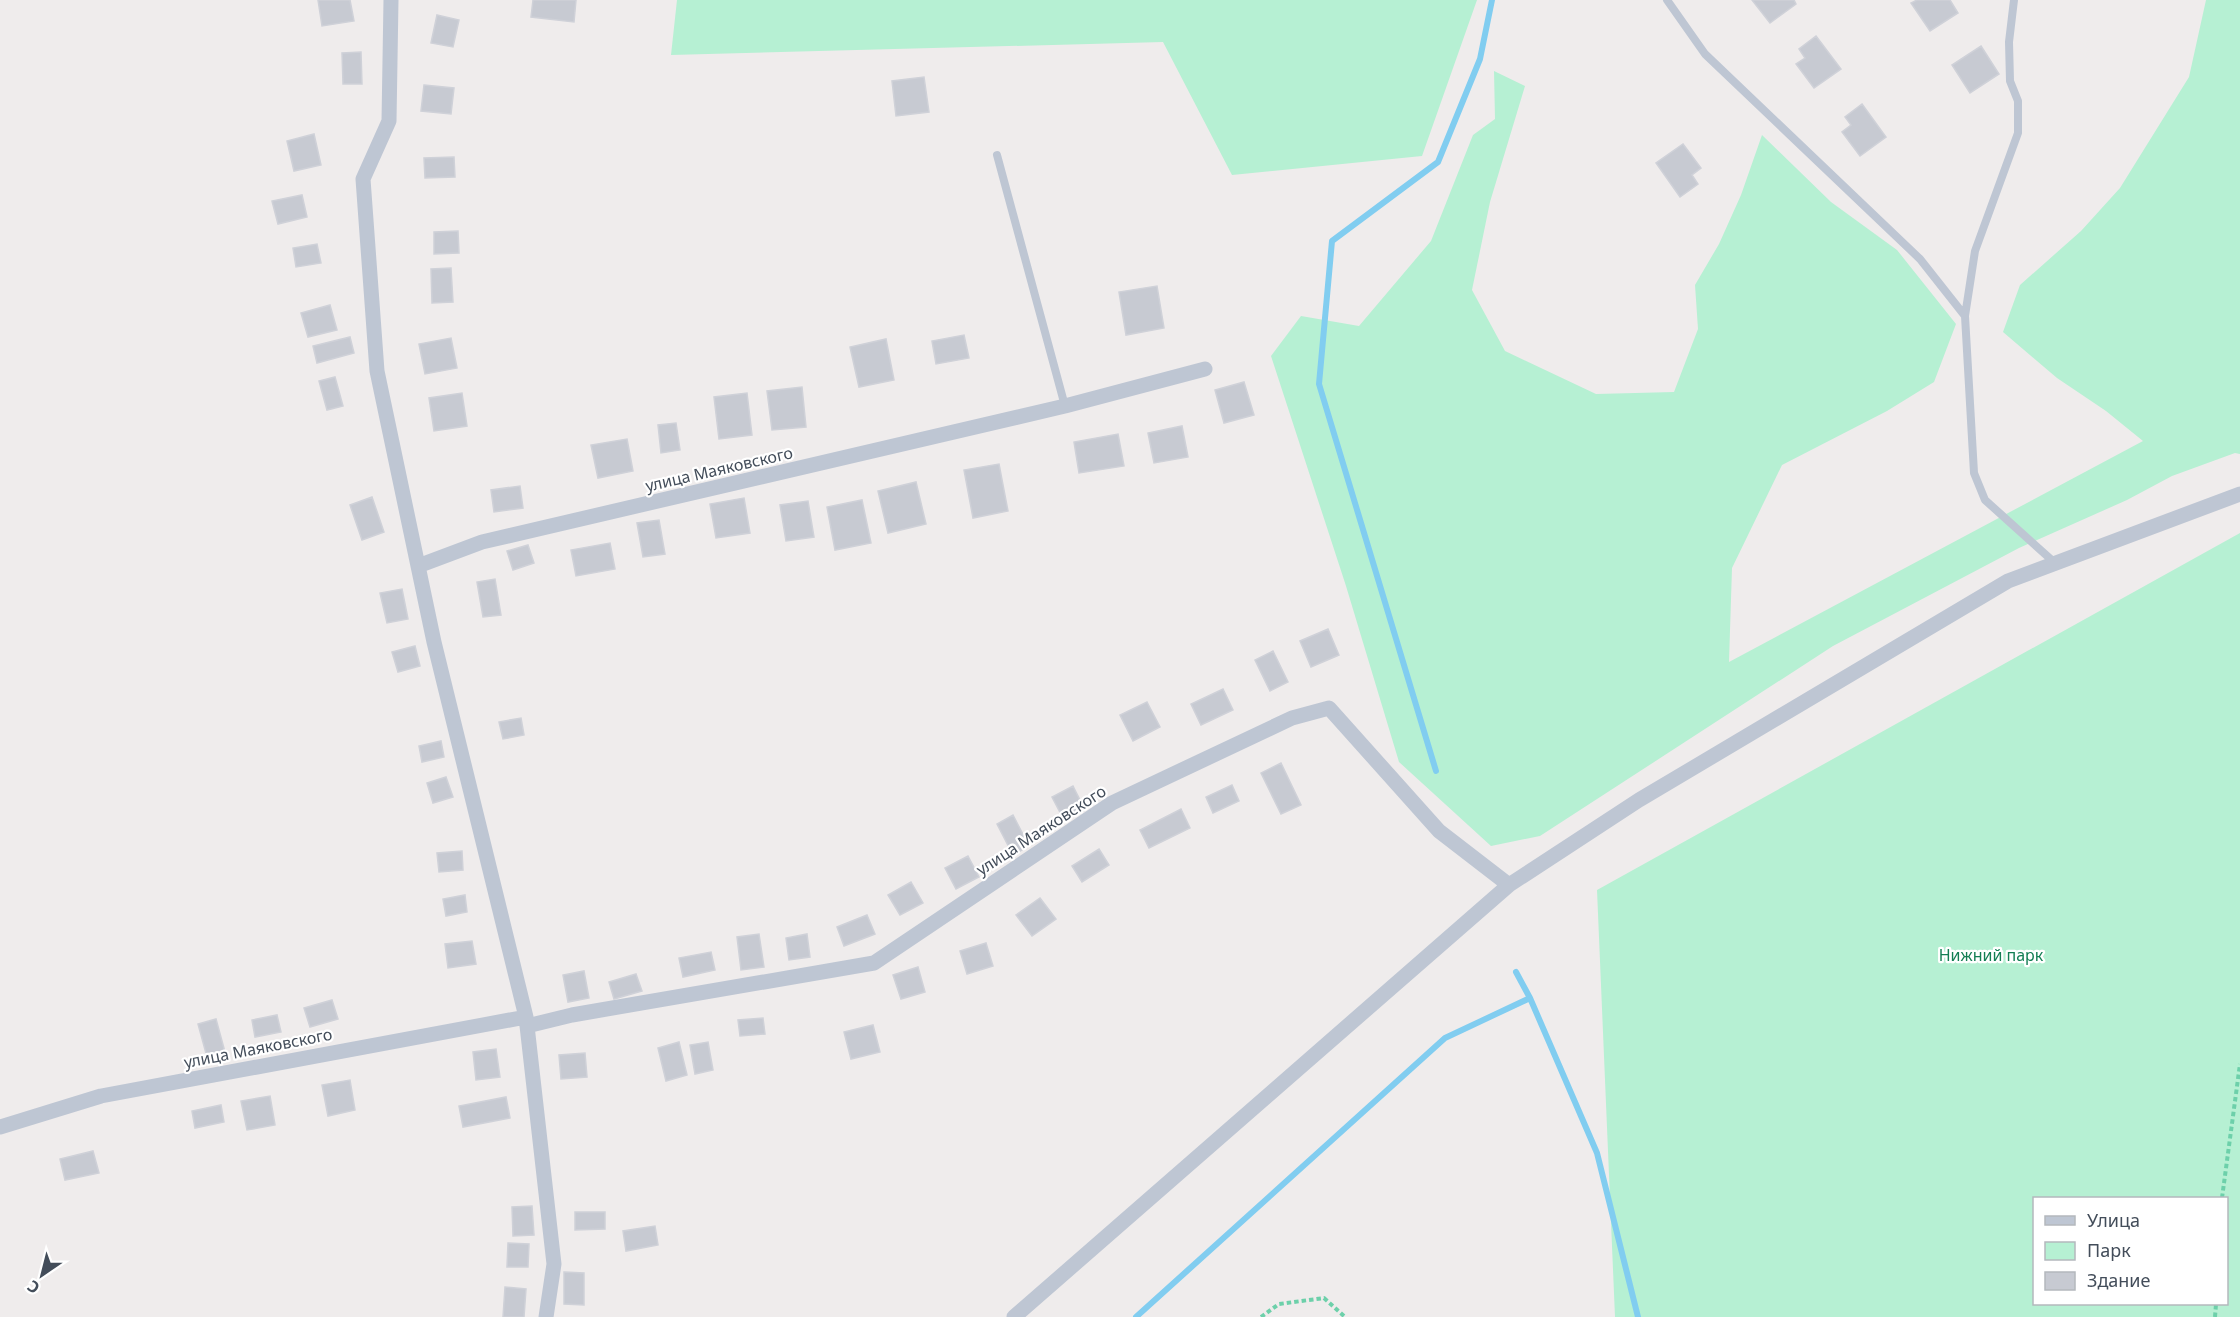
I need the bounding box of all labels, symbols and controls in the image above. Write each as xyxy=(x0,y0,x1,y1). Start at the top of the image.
street label: улица Маяковского xyxy=(643,441,795,497)
street label: улица Маяковского xyxy=(972,780,1110,880)
park label: Нижний парк xyxy=(1939,944,2044,966)
street label: улица Маяковского xyxy=(182,1023,334,1073)
legend xyxy=(2033,1197,2228,1305)
text: Улица xyxy=(2087,1208,2140,1232)
text: Парк xyxy=(2087,1238,2131,1262)
north arrow xyxy=(12,1245,72,1305)
text: Здание xyxy=(2087,1268,2151,1292)
text: С xyxy=(23,1275,44,1299)

